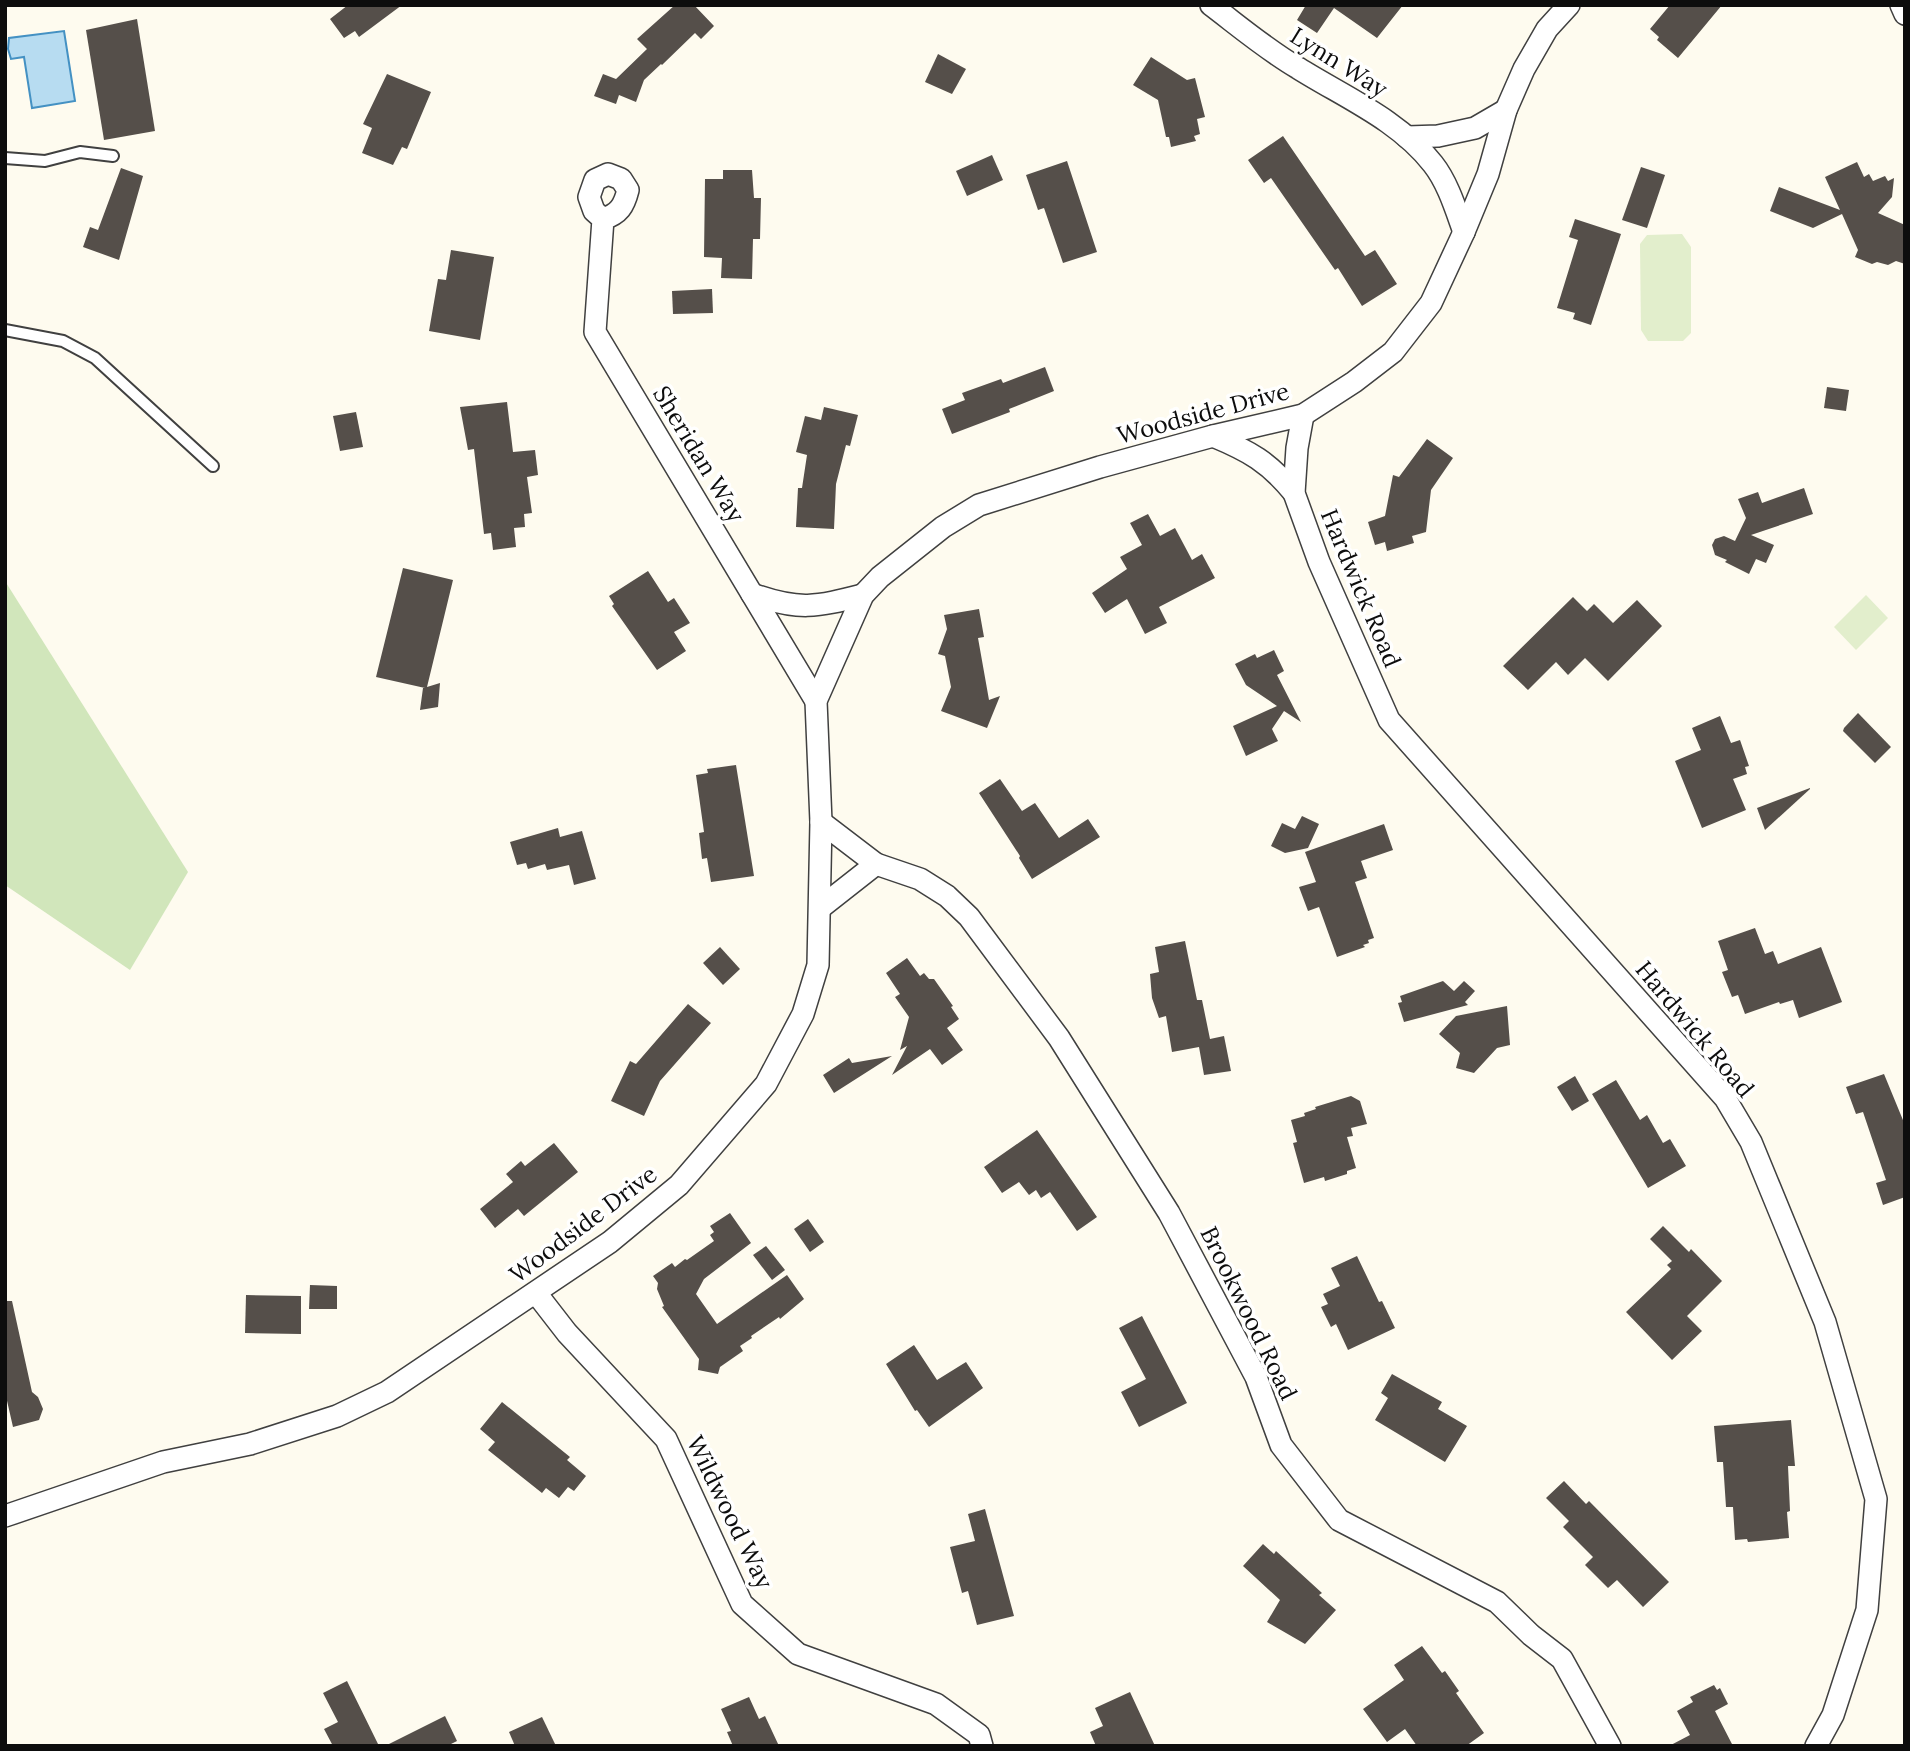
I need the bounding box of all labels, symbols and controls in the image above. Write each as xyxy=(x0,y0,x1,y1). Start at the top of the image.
street label: Lynn Way xyxy=(1284,20,1394,104)
street label: Woodside Drive xyxy=(1114,375,1292,451)
street label: Sheridan Way xyxy=(646,380,752,528)
street label: Hardwick Road xyxy=(1314,504,1408,672)
street label: Hardwick Road xyxy=(1629,954,1761,1104)
street label: Woodside Drive xyxy=(503,1158,663,1290)
street label: Brookwood Road xyxy=(1194,1221,1304,1405)
street label: Wildwood Way xyxy=(680,1430,781,1594)

